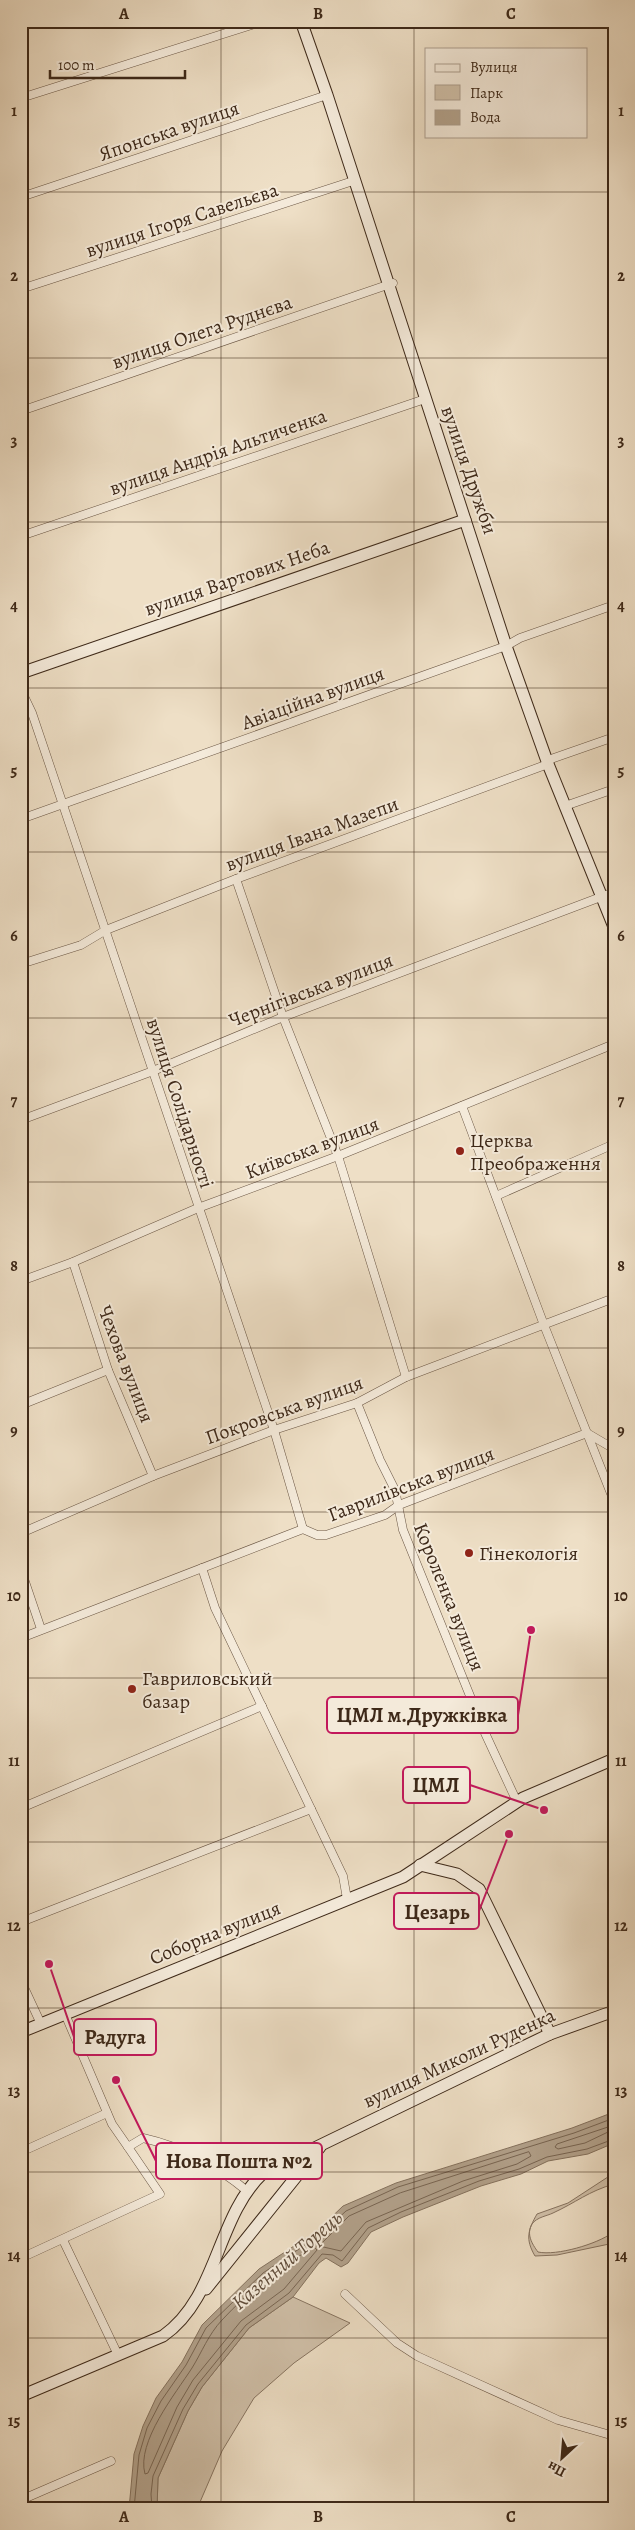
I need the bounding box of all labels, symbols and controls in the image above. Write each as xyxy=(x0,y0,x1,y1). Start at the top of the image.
text: A xyxy=(118,3,130,25)
text: B xyxy=(313,3,323,25)
text: C xyxy=(506,3,516,25)
scale bar xyxy=(50,48,185,80)
legend xyxy=(425,48,588,138)
text: 100 m xyxy=(58,55,95,75)
text: Вулиця xyxy=(470,57,517,77)
text: Парк xyxy=(470,83,503,103)
street label: Японська вулиця xyxy=(95,94,243,168)
text: 1 xyxy=(11,100,17,122)
text: 1 xyxy=(618,100,624,122)
text: Вода xyxy=(470,107,501,127)
street label: вулиця Ігоря Савельєва xyxy=(82,176,283,264)
text: 2 xyxy=(10,265,18,287)
text: 2 xyxy=(617,265,625,287)
street label: вулиця Олега Руднєва xyxy=(108,288,296,376)
street label: вулиця Андрія Альтиченка xyxy=(106,402,331,502)
street label: вулиця Дружби xyxy=(434,402,504,538)
text: 3 xyxy=(11,430,18,452)
text: 3 xyxy=(618,430,625,452)
street label: вулиця Вартових Неба xyxy=(141,533,334,622)
text: 4 xyxy=(10,595,18,617)
text: 4 xyxy=(617,595,625,617)
street label: Авіаційна вулиця xyxy=(237,660,388,737)
text: 5 xyxy=(11,760,18,782)
text: 5 xyxy=(618,760,625,782)
street label: вулиця Івана Мазепи xyxy=(222,790,402,878)
text: 6 xyxy=(10,925,18,947)
text: 6 xyxy=(617,925,625,947)
street label: Чернігівська вулиця xyxy=(225,946,397,1034)
street label: вулиця Солідарності xyxy=(140,1015,220,1191)
text: 7 xyxy=(11,1090,18,1112)
text: 7 xyxy=(618,1090,625,1112)
street label: Київська вулиця xyxy=(241,1110,383,1186)
place label: Церква Преображення xyxy=(470,1127,601,1177)
marker: Церква Преображення xyxy=(454,1145,466,1157)
text: 8 xyxy=(10,1255,18,1277)
text: 8 xyxy=(617,1255,625,1277)
street label: Чехова вулиця xyxy=(91,1302,161,1426)
street label: Покровська вулиця xyxy=(201,1369,367,1451)
text: 9 xyxy=(10,1420,18,1442)
text: 9 xyxy=(617,1420,625,1442)
street label: Гаврилівська вулиця xyxy=(324,1440,498,1528)
street label: Короленка вулиця xyxy=(407,1519,491,1675)
place label: Гінекологія xyxy=(479,1540,578,1567)
marker: Гінекологія xyxy=(463,1547,475,1559)
text: 10 xyxy=(7,1585,21,1607)
text: 10 xyxy=(614,1585,628,1607)
place label: Гавриловський базар xyxy=(142,1665,272,1715)
marker: Гавриловський базар xyxy=(126,1683,138,1695)
callout: ЦМЛ м.Дружківка xyxy=(327,1697,518,1733)
text: ЦМЛ м.Дружківка xyxy=(336,1701,508,1729)
text: 11 xyxy=(8,1750,20,1772)
text: 11 xyxy=(615,1750,627,1772)
callout: ЦМЛ xyxy=(403,1767,470,1803)
text: ЦМЛ xyxy=(412,1771,460,1799)
callout: Цезарь xyxy=(394,1893,479,1929)
street label: Соборна вулиця xyxy=(145,1894,285,1972)
text: Цезарь xyxy=(405,1898,470,1926)
text: 12 xyxy=(7,1915,21,1937)
text: 12 xyxy=(614,1915,628,1937)
street label: вулиця Миколи Руденка xyxy=(358,2001,560,2114)
callout: Радуга xyxy=(74,2019,156,2055)
text: Радуга xyxy=(84,2023,146,2051)
text: 13 xyxy=(8,2080,20,2102)
text: 13 xyxy=(615,2080,627,2102)
callout: Нова Пошта №2 xyxy=(156,2143,322,2179)
text: Нова Пошта №2 xyxy=(166,2147,312,2175)
water label: Казенний Торець xyxy=(225,2204,349,2316)
text: 14 xyxy=(7,2245,21,2267)
text: 14 xyxy=(614,2245,628,2267)
text: 15 xyxy=(8,2410,20,2432)
text: 15 xyxy=(615,2410,627,2432)
north arrow xyxy=(538,2432,588,2482)
text: Пн xyxy=(544,2457,569,2482)
text: A xyxy=(118,2506,130,2528)
text: B xyxy=(313,2506,323,2528)
text: C xyxy=(506,2506,516,2528)

